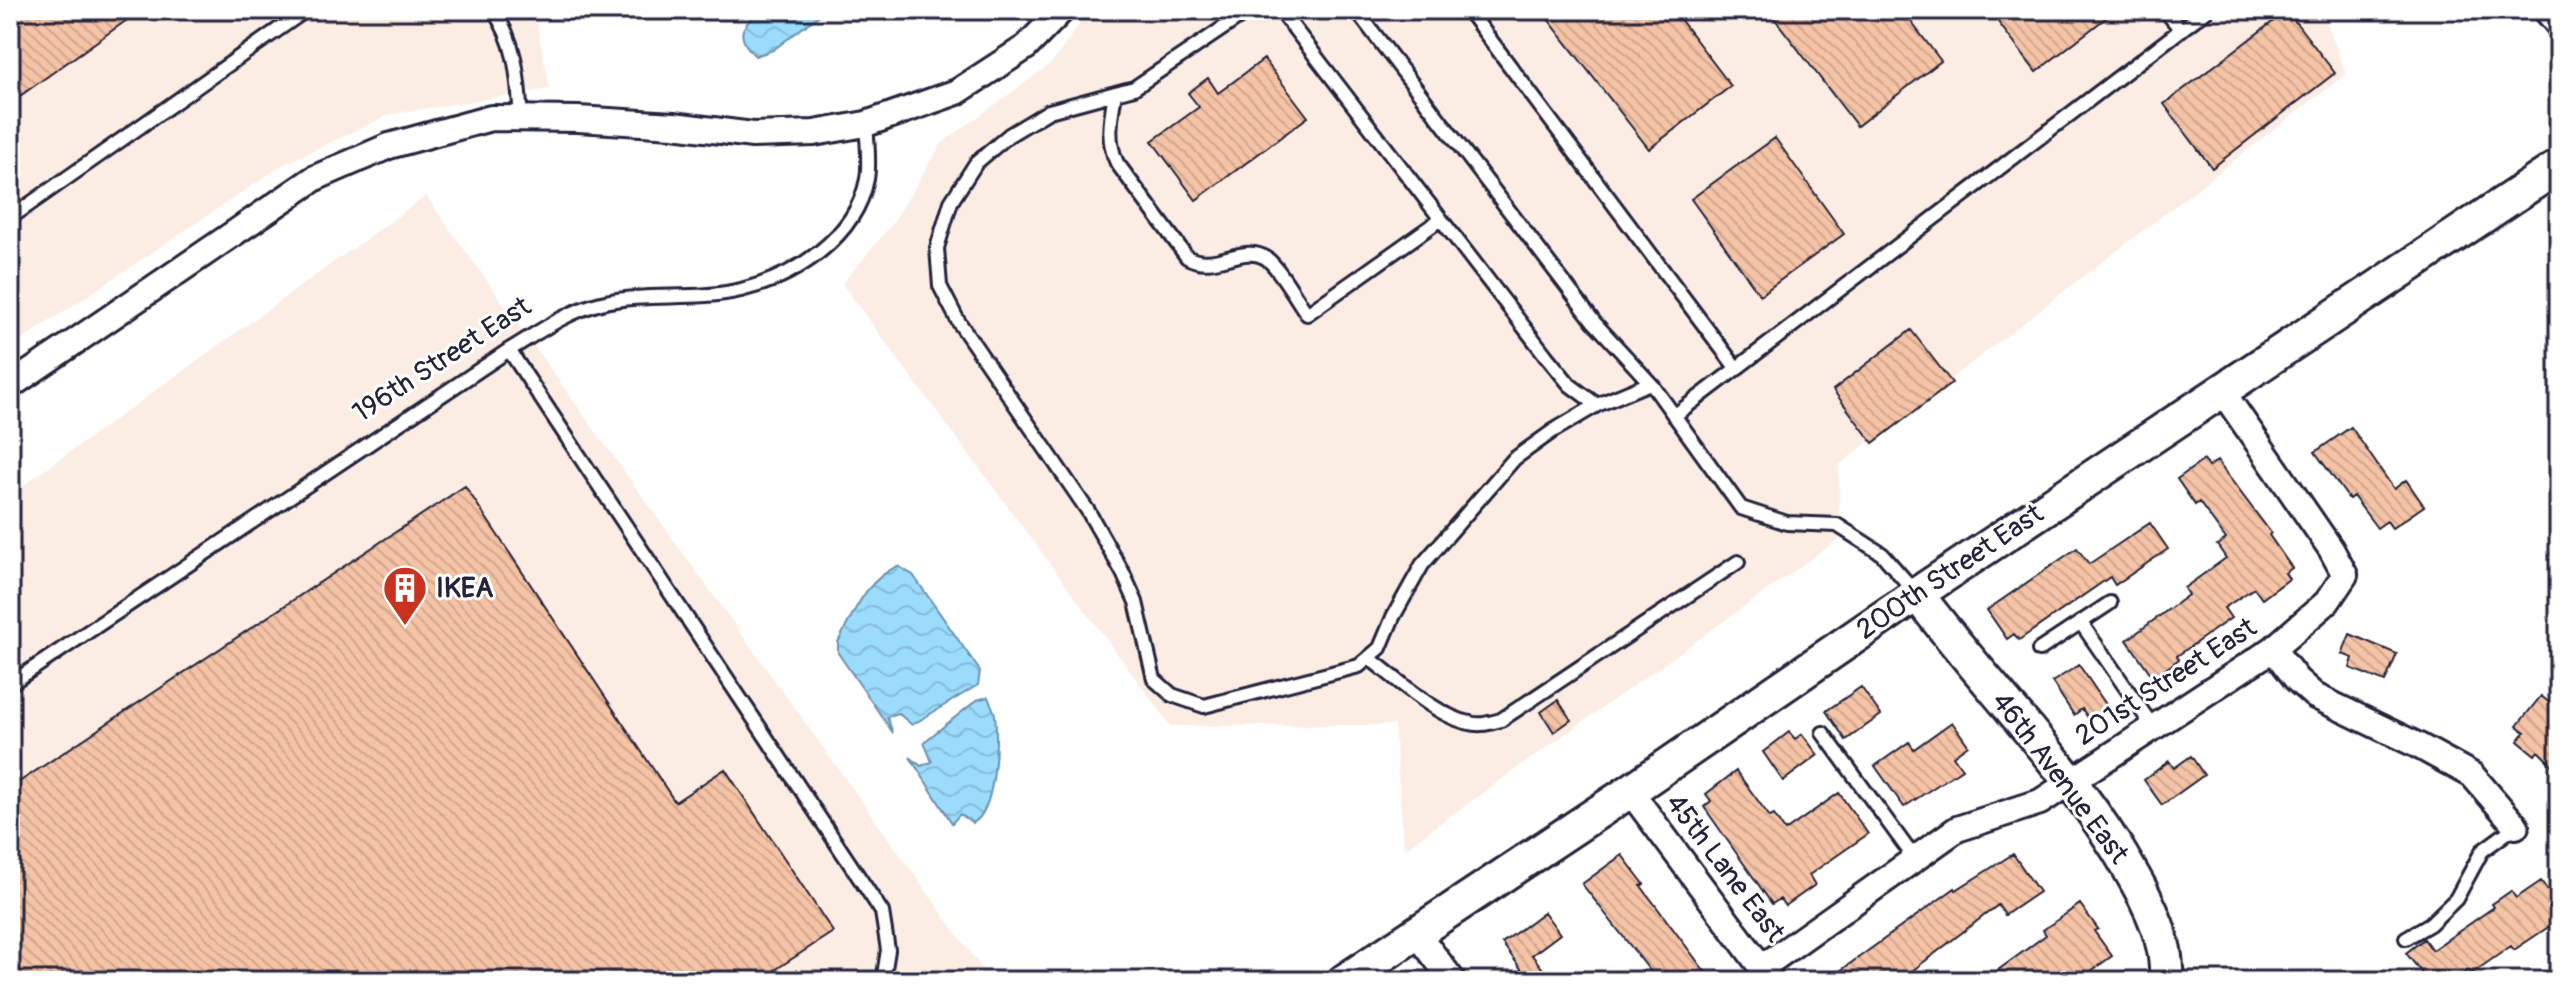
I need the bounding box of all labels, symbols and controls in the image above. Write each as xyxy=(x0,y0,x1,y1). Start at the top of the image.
street label: 196th Street East xyxy=(346,289,538,431)
street label: 200th Street East xyxy=(1850,496,2051,647)
building icon: IKEA xyxy=(381,564,429,627)
place label: IKEA xyxy=(436,571,494,606)
street label: 201st Street East xyxy=(2069,610,2264,754)
street label: 46th Avenue East xyxy=(1984,685,2137,872)
street label: 45th Lane East xyxy=(1658,787,1793,950)

